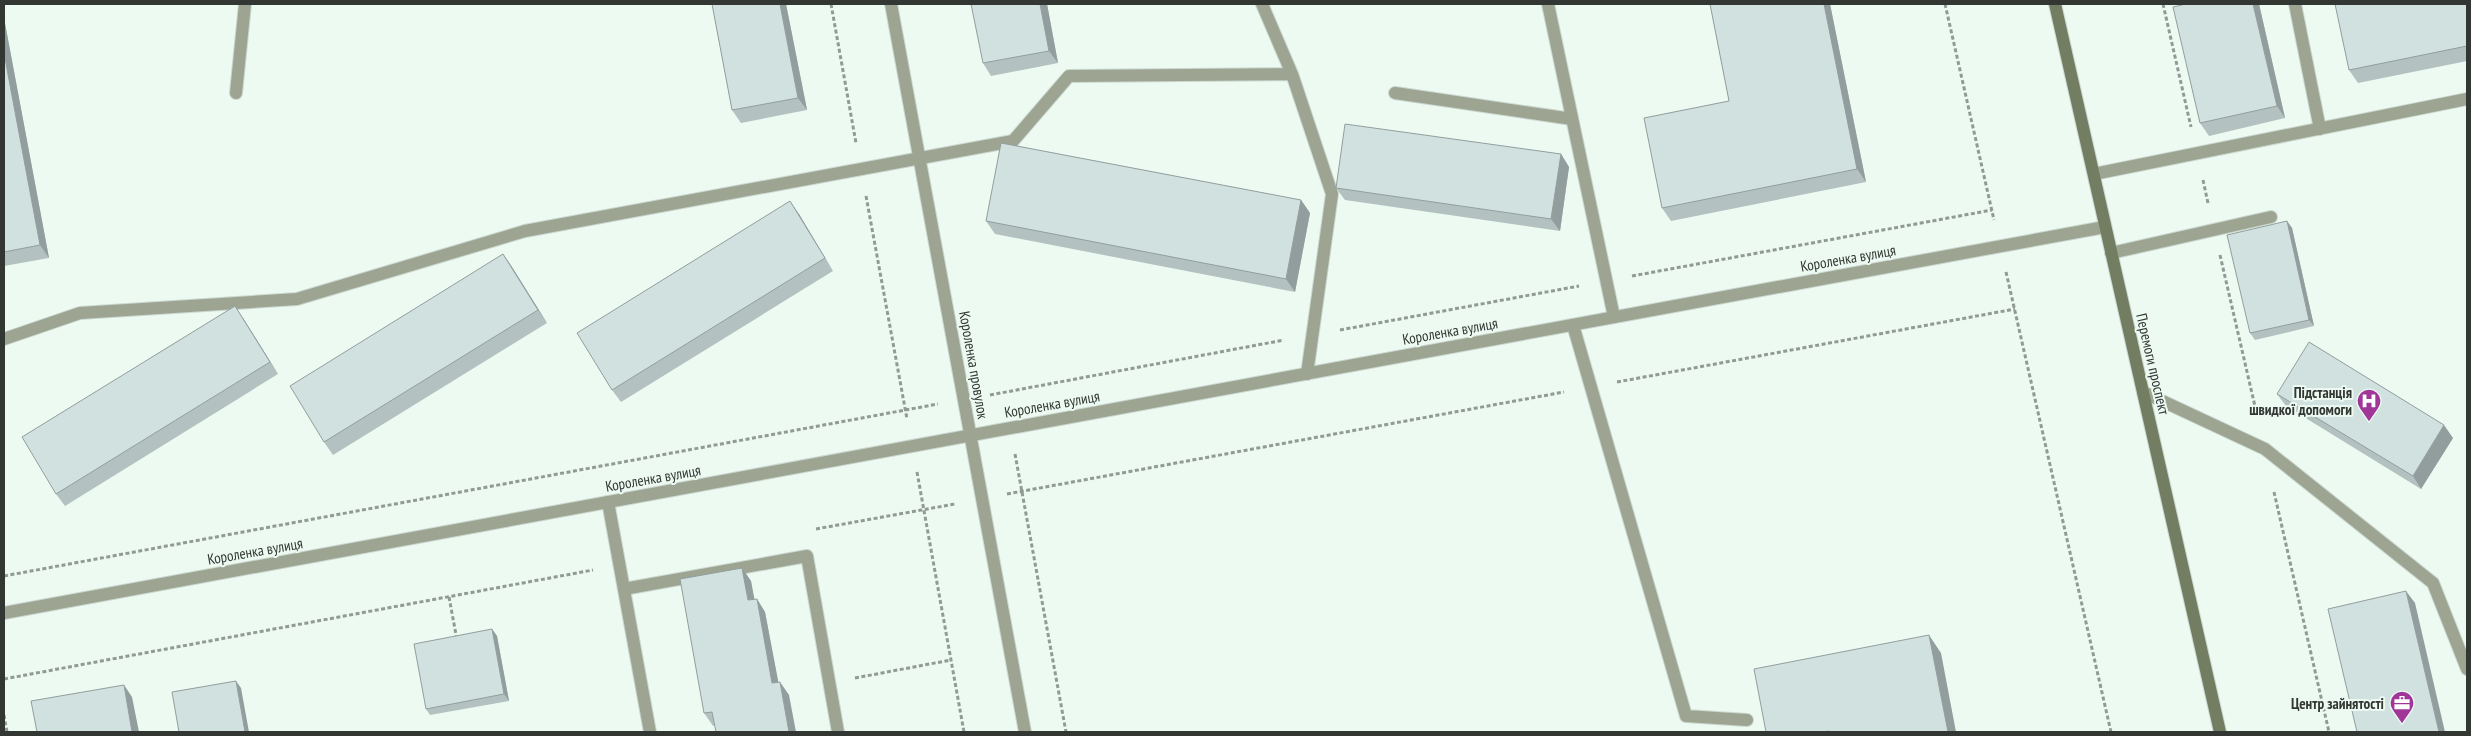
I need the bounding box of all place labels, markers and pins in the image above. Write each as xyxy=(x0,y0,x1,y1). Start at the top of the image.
place label: Підстанція швидкої допомоги xyxy=(2249,383,2352,419)
hospital icon: Підстанція швидкої допомоги xyxy=(2356,388,2382,422)
office icon: Центр зайнятості xyxy=(2389,690,2415,724)
place label: Центр зайнятості xyxy=(2291,694,2384,713)

